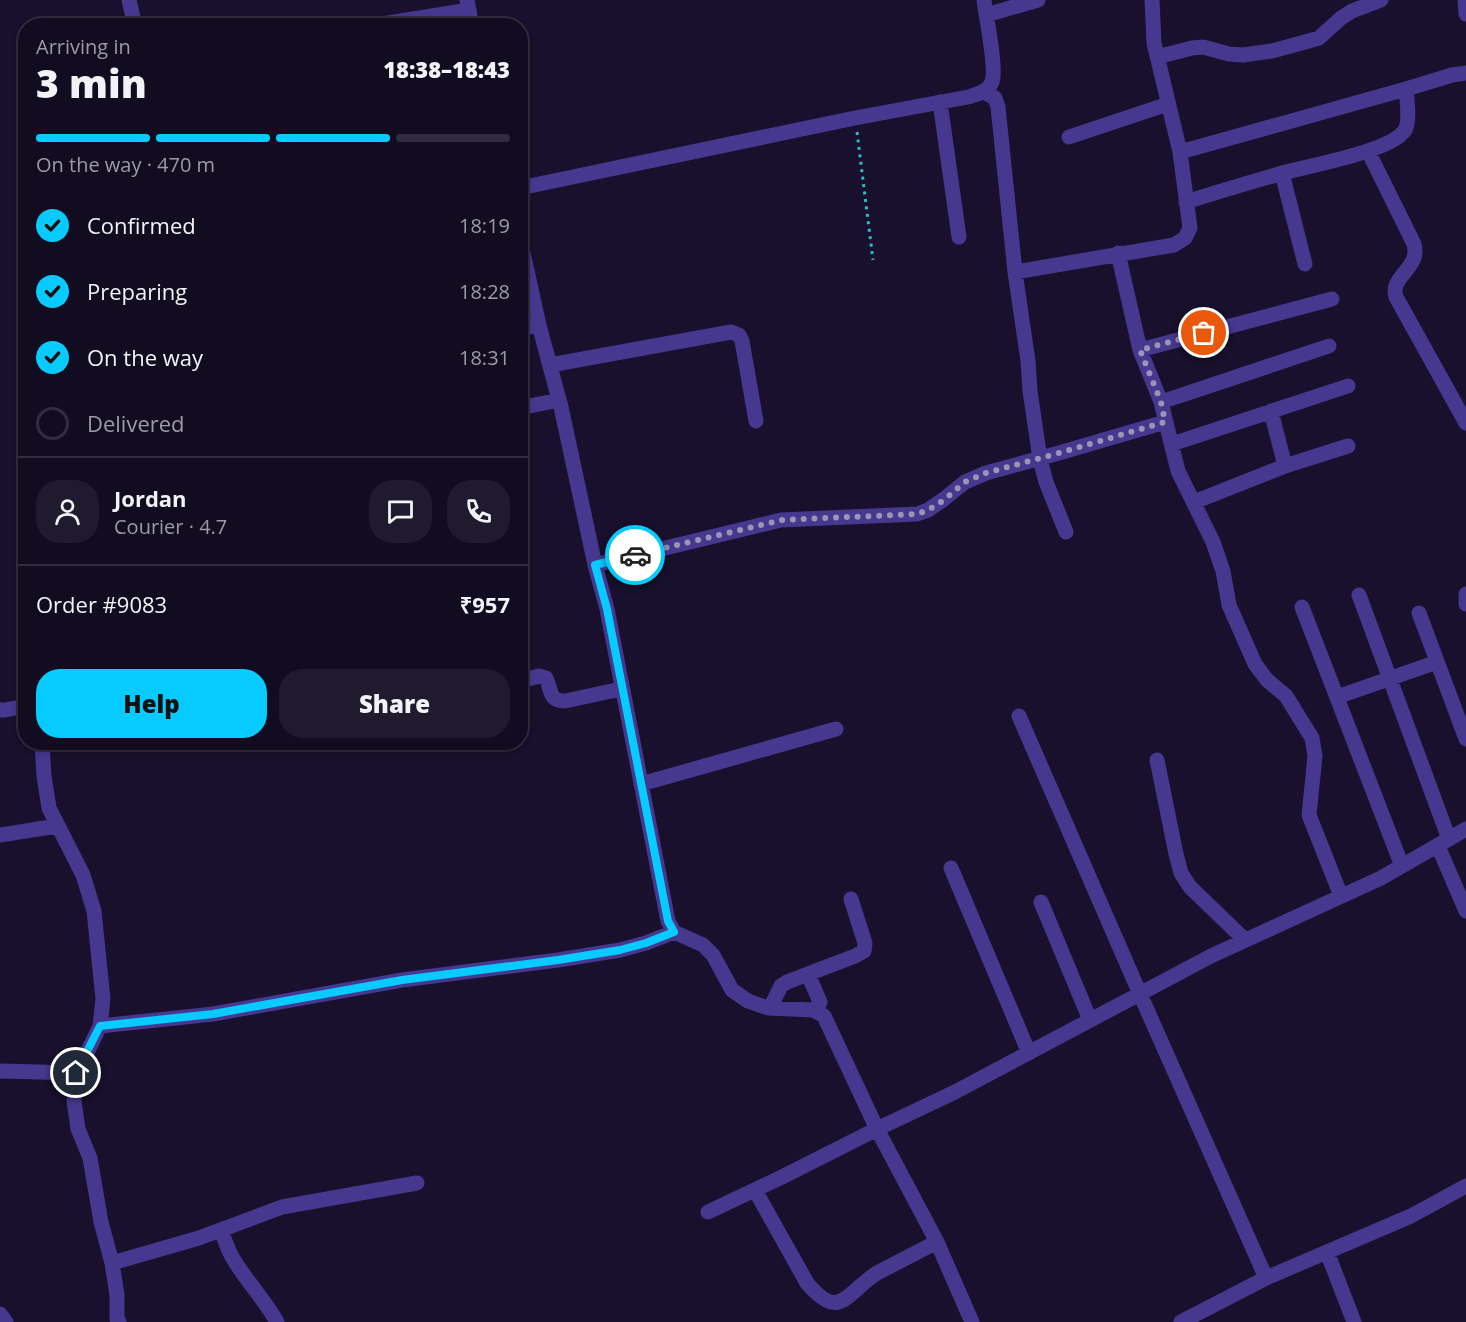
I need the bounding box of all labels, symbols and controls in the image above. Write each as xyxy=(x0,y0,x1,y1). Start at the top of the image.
text: Arriving in xyxy=(36,33,131,60)
text: 18:38–18:43 xyxy=(383,54,510,84)
text: 3 min xyxy=(36,56,147,109)
text: On the way · 470 m xyxy=(36,151,215,178)
icon: check xyxy=(36,209,69,242)
text: Confirmed xyxy=(87,210,196,240)
text: 18:19 xyxy=(459,212,510,239)
icon: check xyxy=(36,275,69,308)
text: Preparing xyxy=(87,276,187,306)
text: 18:28 xyxy=(459,278,510,305)
pin xyxy=(1178,307,1229,358)
icon: bag xyxy=(1187,316,1220,349)
icon: check xyxy=(36,341,69,374)
text: On the way xyxy=(87,342,203,372)
text: 18:31 xyxy=(459,344,510,371)
text: Delivered xyxy=(87,408,185,438)
button: person xyxy=(36,480,99,543)
button: chat xyxy=(369,480,432,543)
button: phone xyxy=(447,480,510,543)
text: Jordan xyxy=(114,483,187,513)
text: Courier · 4.7 xyxy=(114,513,227,540)
courier xyxy=(605,525,665,585)
icon: car xyxy=(619,539,652,572)
text: Order #9083 xyxy=(36,589,167,619)
text: ₹957 xyxy=(460,589,510,619)
button: Help xyxy=(36,669,267,738)
button: Share xyxy=(279,669,510,738)
pin xyxy=(50,1047,101,1098)
icon: home xyxy=(59,1056,92,1089)

